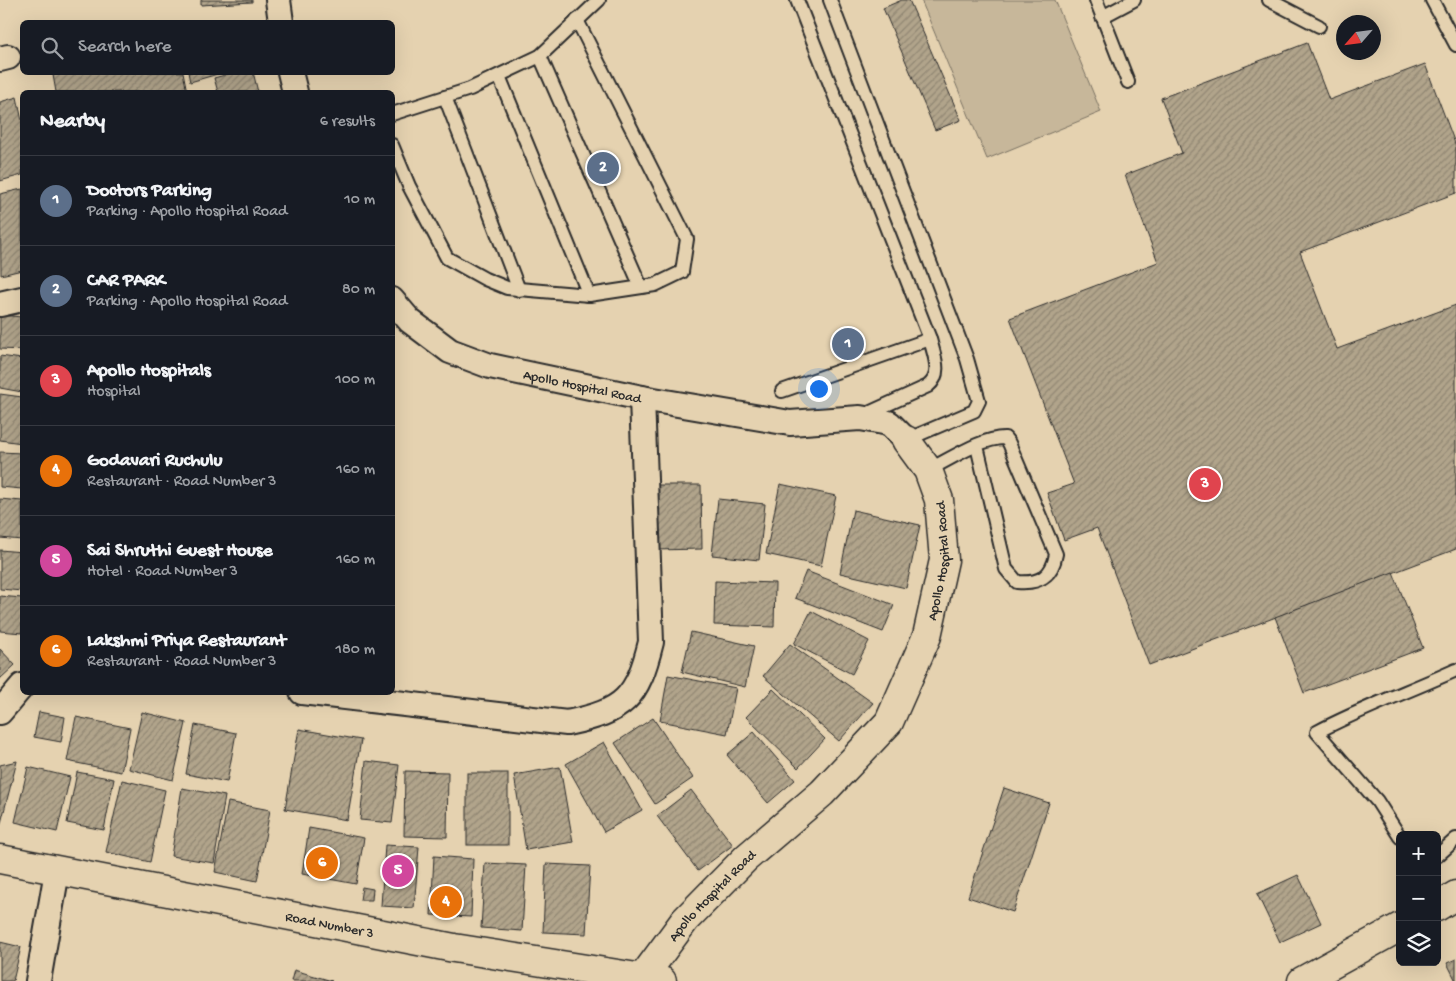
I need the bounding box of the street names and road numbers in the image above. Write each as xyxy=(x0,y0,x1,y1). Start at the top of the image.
street label: Apollo Hospital Road xyxy=(522,367,644,409)
street label: Apollo Hospital Road xyxy=(925,499,955,622)
street label: Apollo Hospital Road xyxy=(666,846,762,946)
street label: Road Number 3 xyxy=(284,909,375,943)

